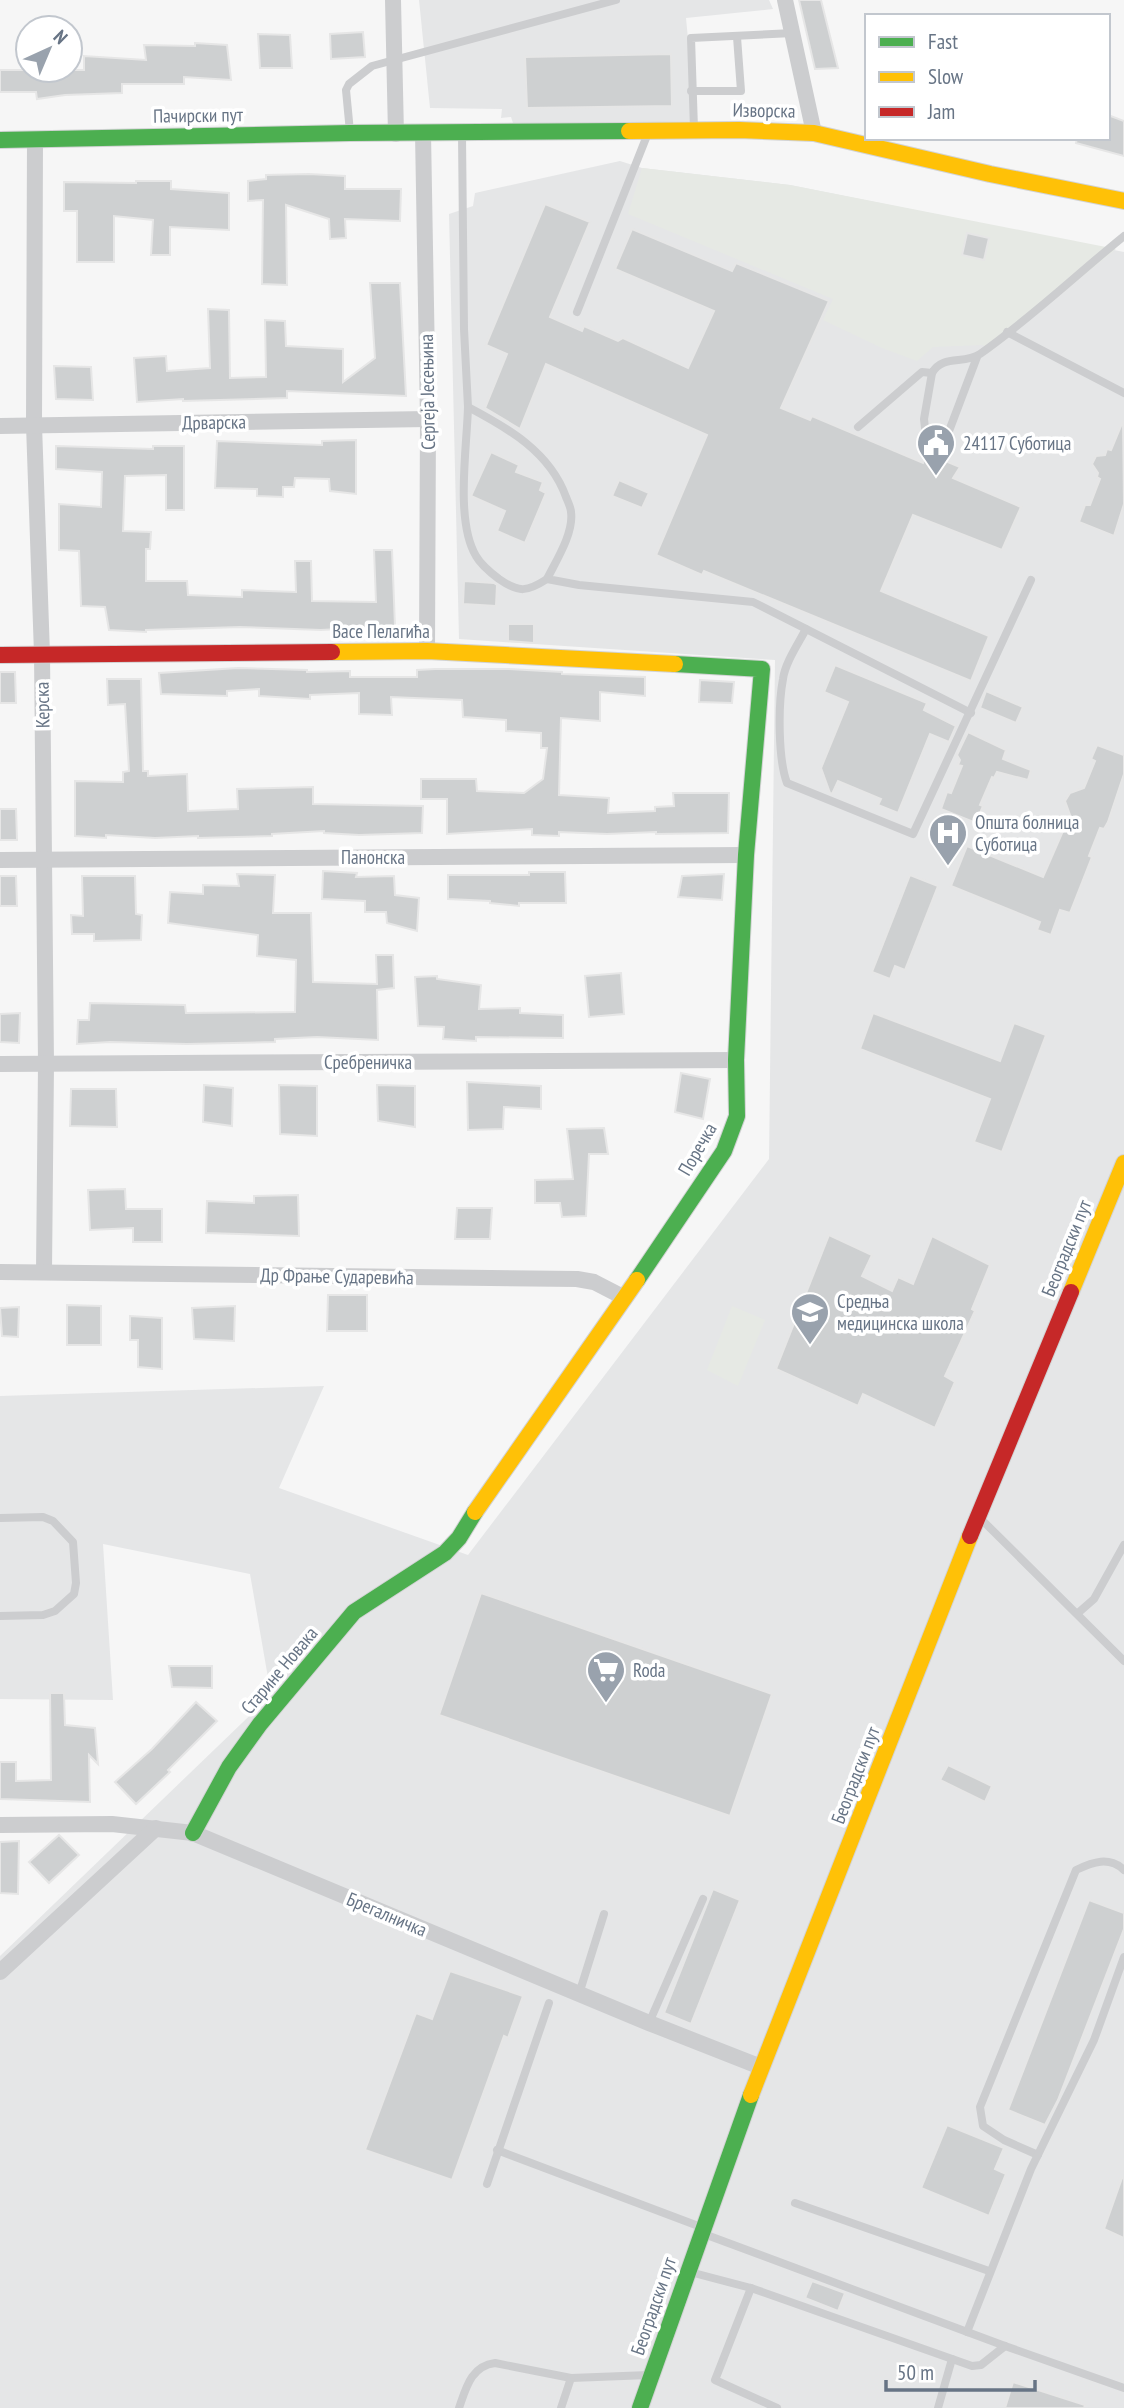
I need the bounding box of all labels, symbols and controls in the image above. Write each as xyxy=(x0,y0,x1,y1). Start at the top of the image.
north arrow xyxy=(14,14,84,84)
legend xyxy=(865,14,1110,140)
text: N xyxy=(49,25,73,49)
text: Fast xyxy=(928,28,958,55)
text: Slow xyxy=(928,63,964,90)
street label: Изворска xyxy=(732,97,796,123)
text: Jam xyxy=(927,98,955,125)
street label: Пачирски пут xyxy=(153,102,244,128)
street label: Сергеја Јесењина xyxy=(414,334,440,450)
street label: Дрварска xyxy=(182,409,246,435)
public building icon: 24117 Суботица xyxy=(915,422,957,477)
place label: 24117 Суботица xyxy=(963,431,1071,455)
street label: Васе Пелагића xyxy=(332,619,430,643)
street label: Керска xyxy=(30,682,54,728)
place label: Општа болница Суботица xyxy=(975,810,1079,856)
hospital icon: Општа болница Суботица xyxy=(927,812,969,867)
street label: Панонска xyxy=(341,845,405,869)
street label: Сребреничка xyxy=(324,1050,412,1074)
street label: Поречка xyxy=(672,1118,722,1180)
street label: Београдски пут xyxy=(1036,1195,1097,1300)
street label: Др Фрање Сударевића xyxy=(260,1263,414,1289)
place label: Средња медицинска школа xyxy=(837,1289,964,1335)
school or university icon: Средња медицинска школа xyxy=(789,1291,831,1346)
street label: Старине Новака xyxy=(235,1621,323,1719)
supermarket icon: Roda xyxy=(585,1649,627,1704)
place label: Roda xyxy=(633,1658,665,1682)
street label: Београдски пут xyxy=(825,1722,885,1827)
street label: Брегалничка xyxy=(343,1886,431,1942)
street label: Београдски пут xyxy=(625,2253,681,2358)
scale bar xyxy=(886,2348,1035,2392)
text: 50 m xyxy=(897,2359,934,2386)

